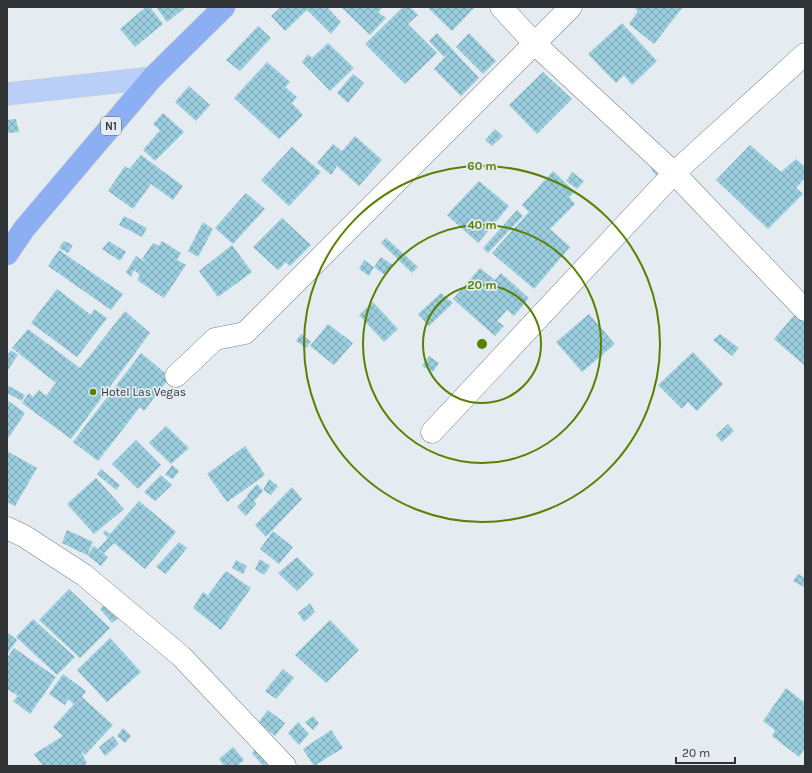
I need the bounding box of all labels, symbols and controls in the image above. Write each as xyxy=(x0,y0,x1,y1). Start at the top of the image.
road number: N1 xyxy=(101,117,121,135)
text: 60 m xyxy=(467,159,497,173)
text: 40 m xyxy=(467,218,497,232)
text: 20 m xyxy=(467,278,497,292)
centre of rings xyxy=(475,337,489,351)
place label: Hotel Las Vegas xyxy=(101,385,186,399)
marker: Hotel Las Vegas xyxy=(88,387,98,397)
scale bar xyxy=(676,739,735,765)
text: 20 m xyxy=(682,746,710,760)

